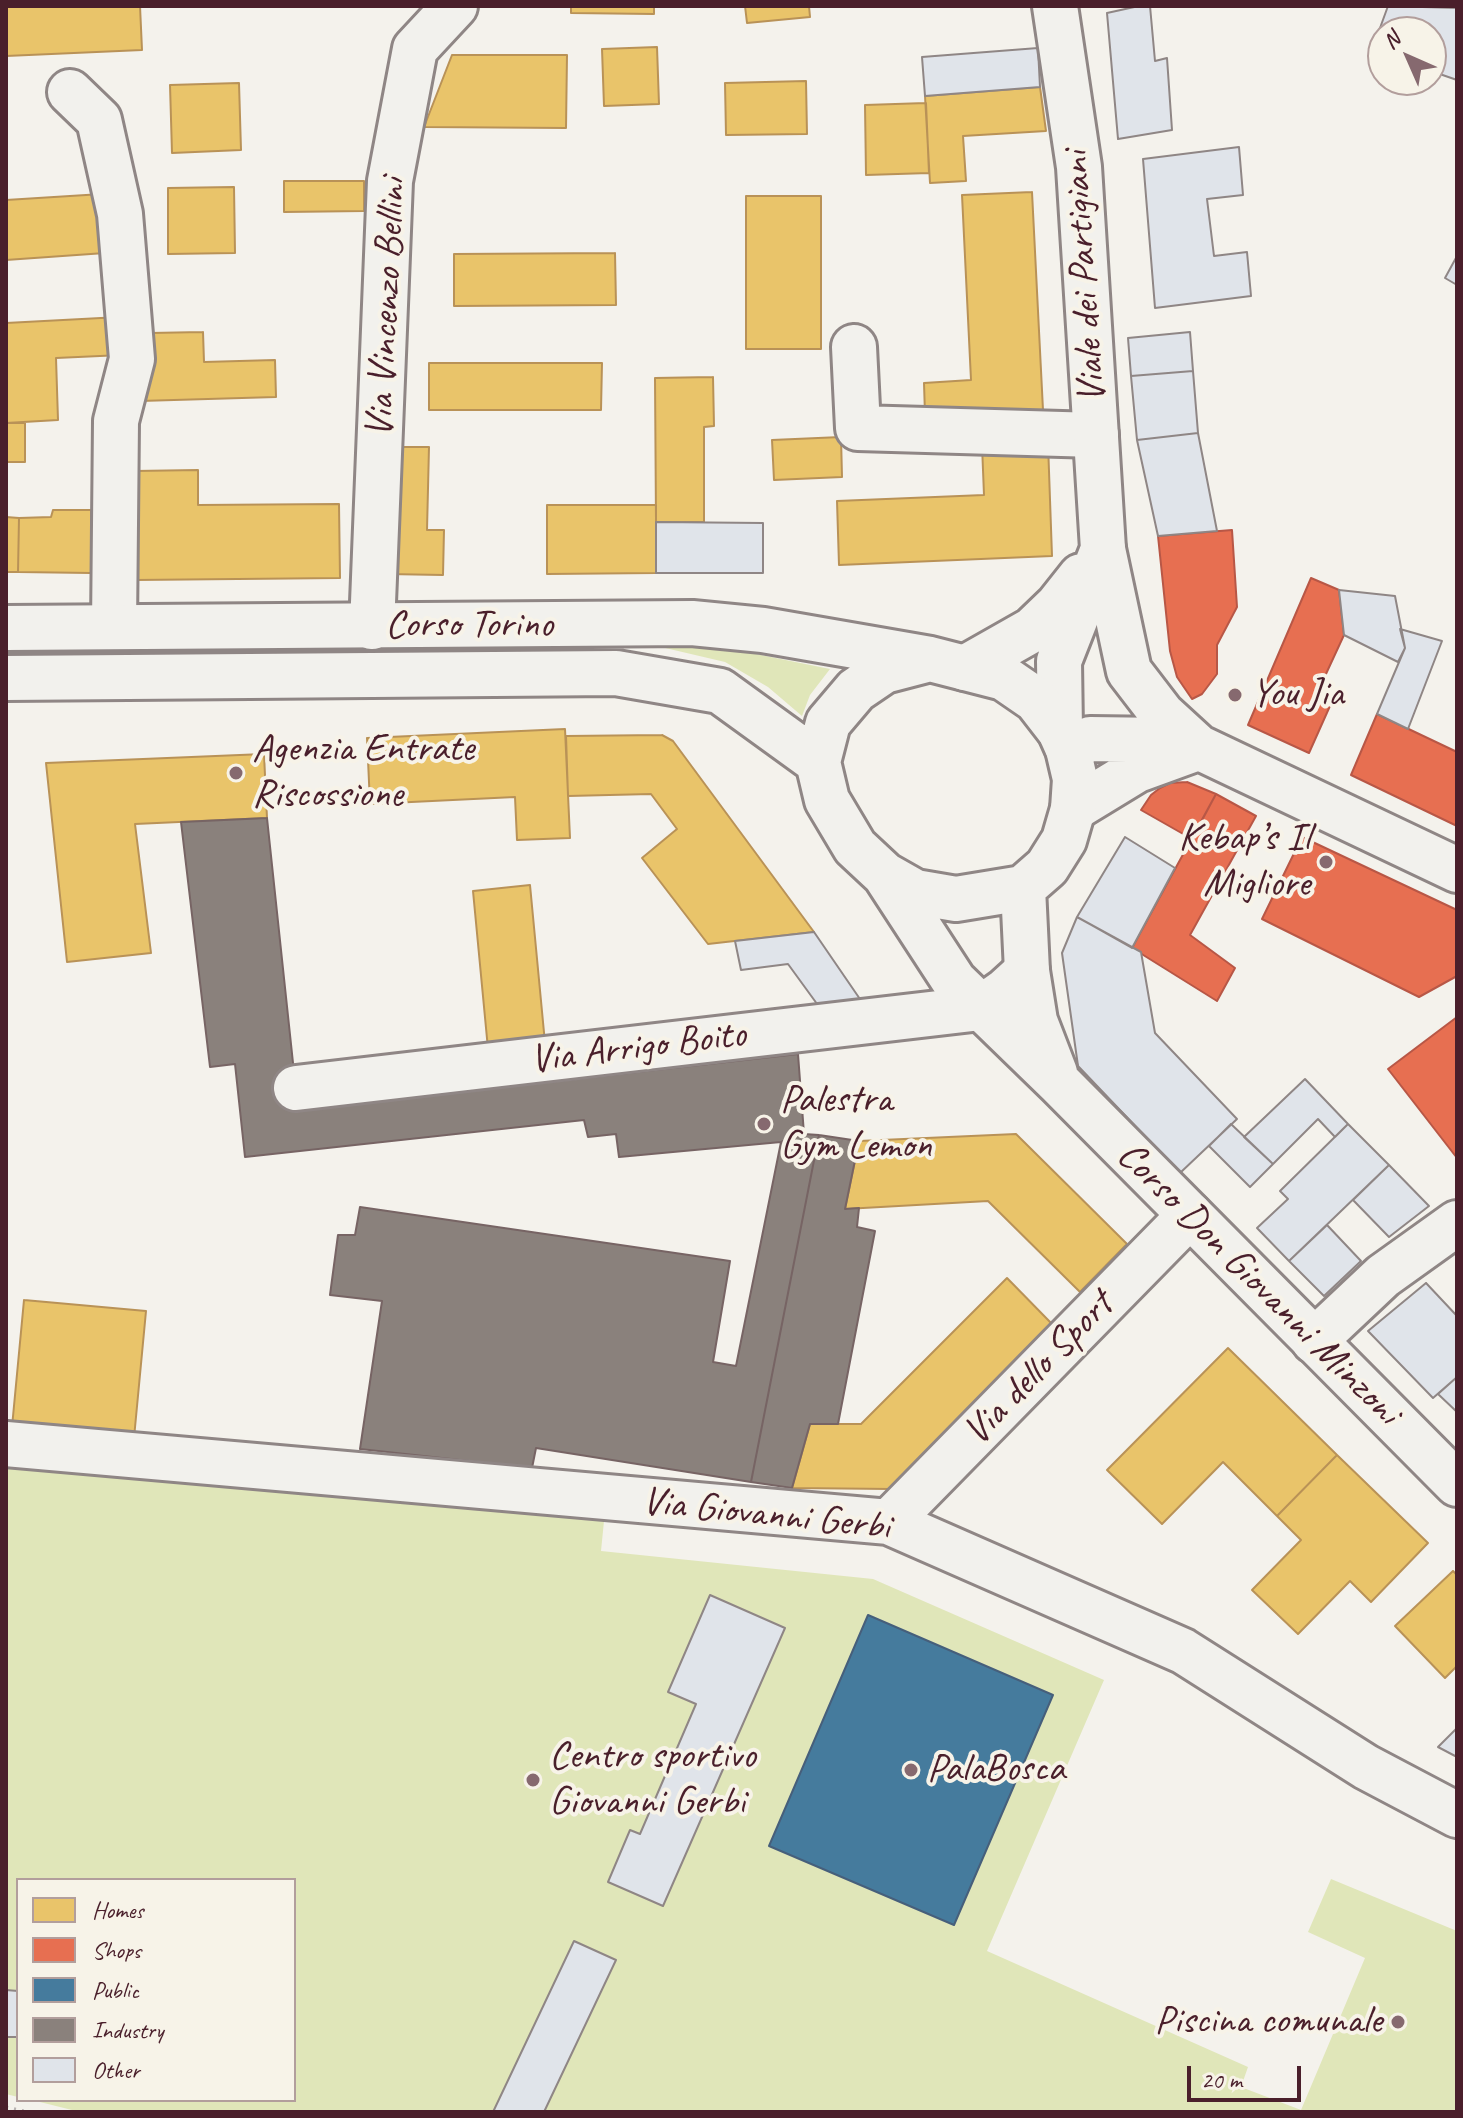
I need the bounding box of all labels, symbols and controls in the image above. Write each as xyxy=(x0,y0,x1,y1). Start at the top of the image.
north arrow xyxy=(1367,16,1447,96)
text: N xyxy=(1377,26,1406,55)
street label: Viale dei Partigiani xyxy=(1052,149,1118,405)
street label: Via Vincenzo Bellini xyxy=(356,177,418,439)
street label: Corso Torino xyxy=(385,602,553,650)
place label: You Jia xyxy=(1251,671,1344,719)
marker: You Jia xyxy=(1226,686,1244,704)
place label: Agenzia Entrate Riscossione xyxy=(252,726,474,820)
marker: Agenzia Entrate Riscossione xyxy=(227,764,245,782)
place label: Kebap’s Il Migliore xyxy=(1179,815,1310,909)
marker: Kebap’s Il Migliore xyxy=(1317,853,1335,871)
street label: Via Arrigo Boito xyxy=(528,1011,748,1085)
place label: Palestra Gym Lemon xyxy=(780,1077,932,1171)
marker: Palestra Gym Lemon xyxy=(755,1115,773,1133)
street label: Corso Don Giovanni Minzoni xyxy=(1106,1132,1410,1436)
street label: Via dello Sport xyxy=(954,1282,1124,1456)
street label: Via Giovanni Gerbi xyxy=(640,1478,892,1552)
place label: Centro sportivo Giovanni Gerbi xyxy=(549,1733,756,1827)
place label: PalaBosca xyxy=(927,1746,1065,1794)
marker: PalaBosca xyxy=(902,1761,920,1779)
marker: Centro sportivo Giovanni Gerbi xyxy=(524,1771,542,1789)
legend xyxy=(16,1878,296,2102)
text: Homes xyxy=(92,1895,143,1925)
text: Shops xyxy=(92,1935,141,1965)
text: Public xyxy=(92,1975,139,2005)
place label: Piscina comunale xyxy=(1155,1998,1382,2046)
marker: Piscina comunale xyxy=(1389,2013,1407,2031)
text: Industry xyxy=(92,2015,163,2045)
scale bar xyxy=(1191,2050,1305,2100)
text: Other xyxy=(92,2055,140,2085)
text: 20 m xyxy=(1201,2065,1242,2095)

